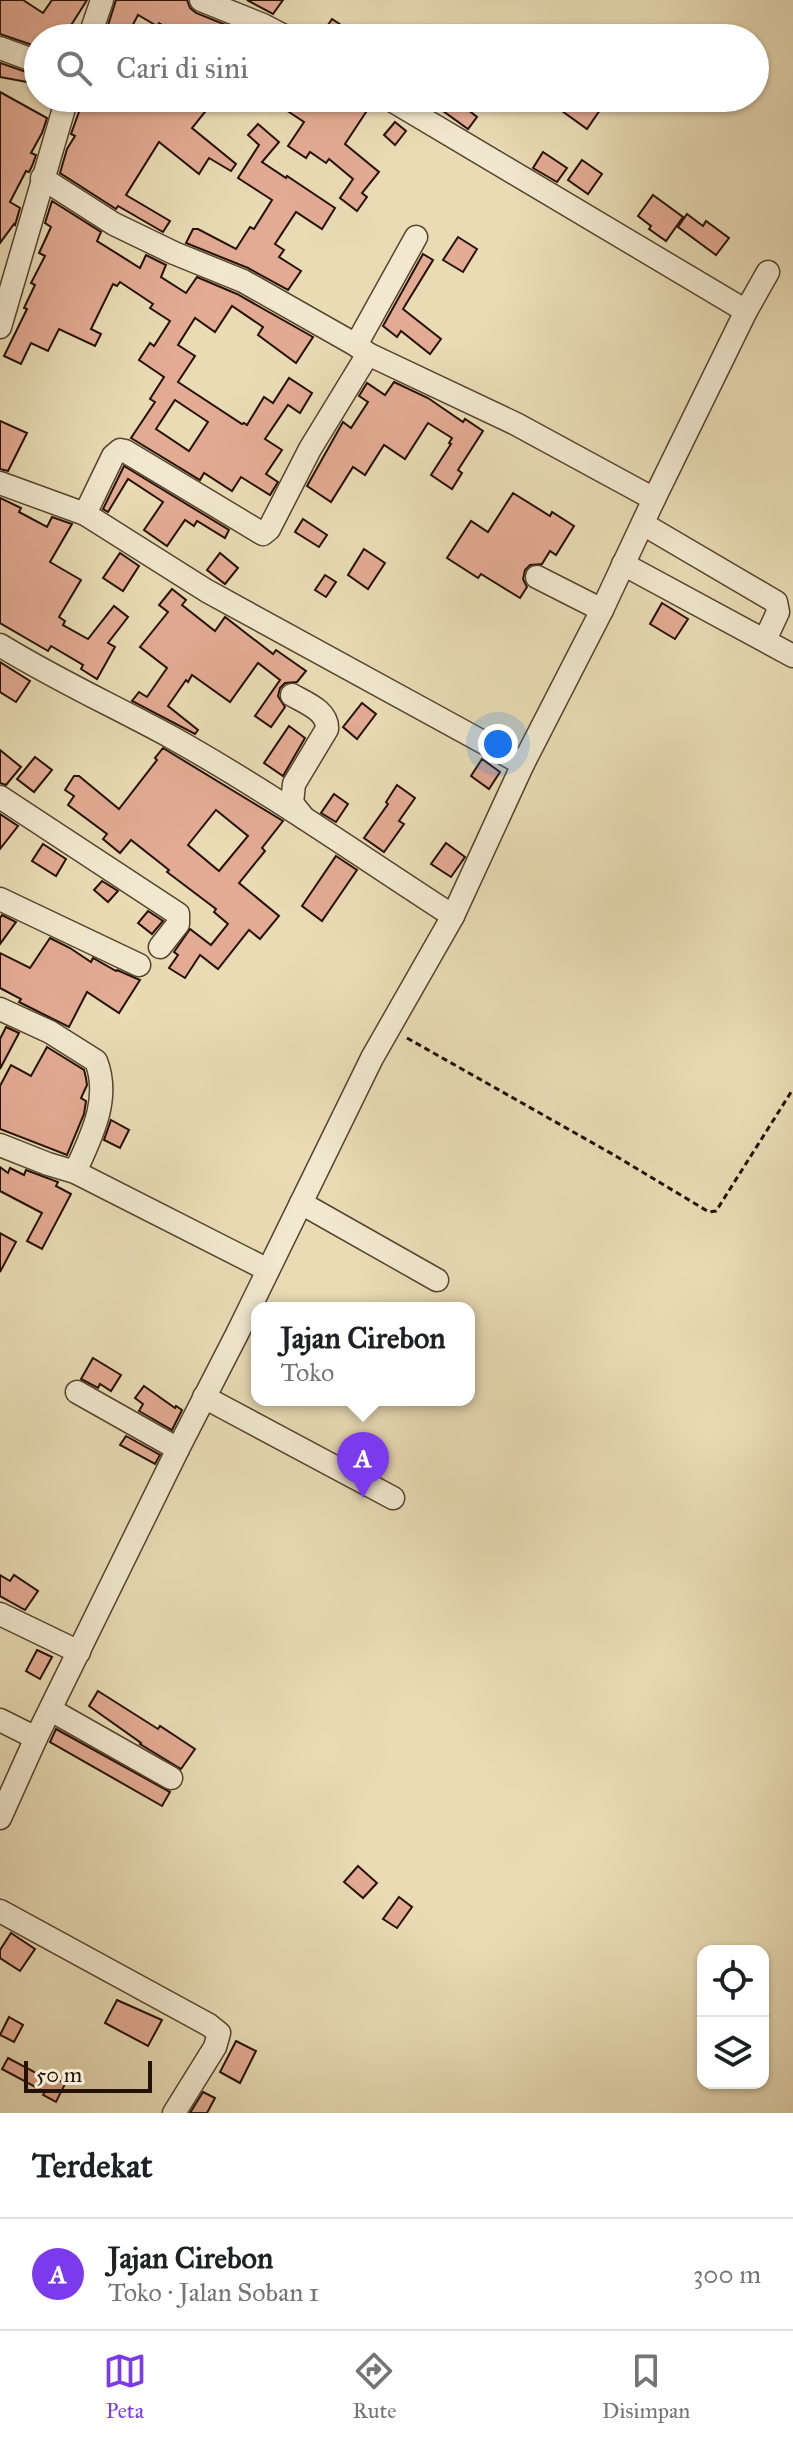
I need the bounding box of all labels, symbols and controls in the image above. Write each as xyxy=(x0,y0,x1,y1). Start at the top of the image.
search box xyxy=(24,24,769,112)
icon: search xyxy=(52,46,96,90)
text: Cari di sini xyxy=(116,50,249,86)
your location xyxy=(478,724,518,764)
popup xyxy=(251,1302,475,1406)
text: Jajan Cirebon xyxy=(280,1320,446,1356)
text: Toko xyxy=(280,1356,334,1388)
pin: A xyxy=(337,1432,389,1498)
map controls xyxy=(697,1945,769,2089)
button: locate xyxy=(697,1945,769,2017)
button: layers xyxy=(697,2017,769,2089)
scale bar xyxy=(24,2057,152,2093)
text: 50 m xyxy=(36,2061,82,2088)
text: Terdekat xyxy=(32,2145,153,2186)
text: Jajan Cirebon xyxy=(108,2240,273,2276)
text: A xyxy=(49,2258,67,2290)
text: 300 m xyxy=(693,2258,761,2290)
text: Toko · Jalan Soban 1 xyxy=(108,2276,319,2308)
tab: Peta xyxy=(103,2349,147,2424)
tab: Rute xyxy=(352,2349,396,2424)
tab: Disimpan xyxy=(602,2349,690,2424)

